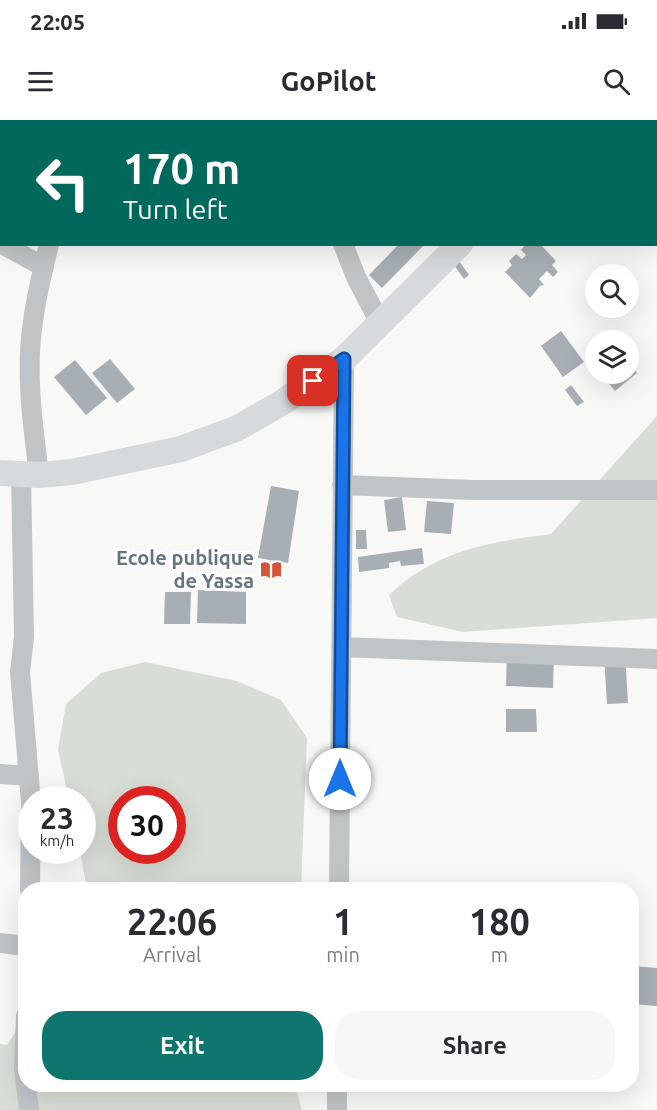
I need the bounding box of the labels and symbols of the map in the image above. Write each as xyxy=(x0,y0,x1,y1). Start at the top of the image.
pin xyxy=(287,355,338,406)
place label: Ecole publique de Yassa xyxy=(116,546,254,592)
library icon: Ecole publique de Yassa xyxy=(259,558,283,582)
position arrow xyxy=(308,747,372,811)
speed limit sign: 30 xyxy=(108,786,186,864)

